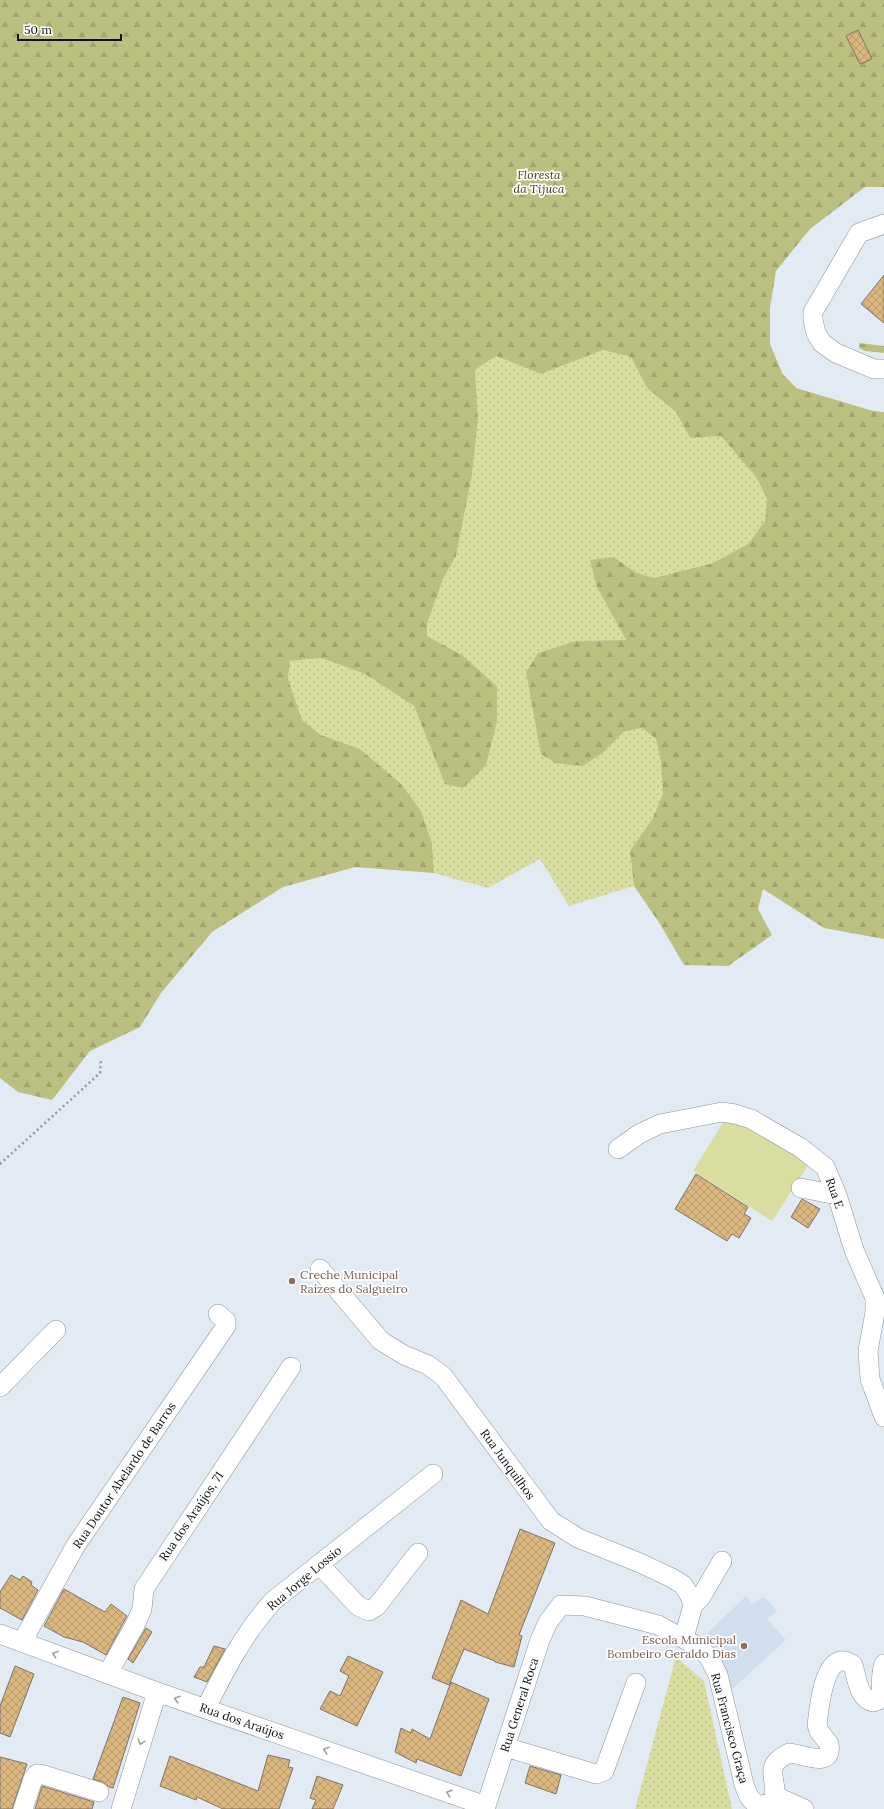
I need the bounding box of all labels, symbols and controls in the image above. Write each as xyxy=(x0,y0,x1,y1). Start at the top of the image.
scale bar xyxy=(18,16,121,42)
text: 50 m xyxy=(24,22,52,37)
park label: Floresta da Tijuca xyxy=(513,167,565,196)
street label: Rua E xyxy=(823,1176,847,1210)
place label: Creche Municipal Raízes do Salgueiro xyxy=(300,1267,408,1296)
marker: Creche Municipal Raízes do Salgueiro xyxy=(287,1276,297,1286)
street label: Rua Doutor Abelardo de Barros xyxy=(69,1399,179,1551)
street label: Rua Junquilhos xyxy=(477,1426,539,1503)
street label: Rua dos Araújos, 71 xyxy=(156,1468,226,1564)
street label: Rua Jorge Lossio xyxy=(264,1543,344,1613)
place label: Escola Municipal Bombeiro Geraldo Dias xyxy=(607,1632,736,1661)
marker: Escola Municipal Bombeiro Geraldo Dias xyxy=(739,1641,749,1651)
one-way arrow xyxy=(51,1650,58,1659)
street label: Rua General Roca xyxy=(497,1656,541,1754)
street label: Rua Francisco Graça xyxy=(708,1671,752,1785)
one-way arrow xyxy=(174,1695,181,1703)
street label: Rua dos Araújos xyxy=(198,1699,287,1743)
one-way arrow xyxy=(137,1739,146,1746)
one-way arrow xyxy=(323,1747,330,1755)
one-way arrow xyxy=(445,1790,452,1798)

